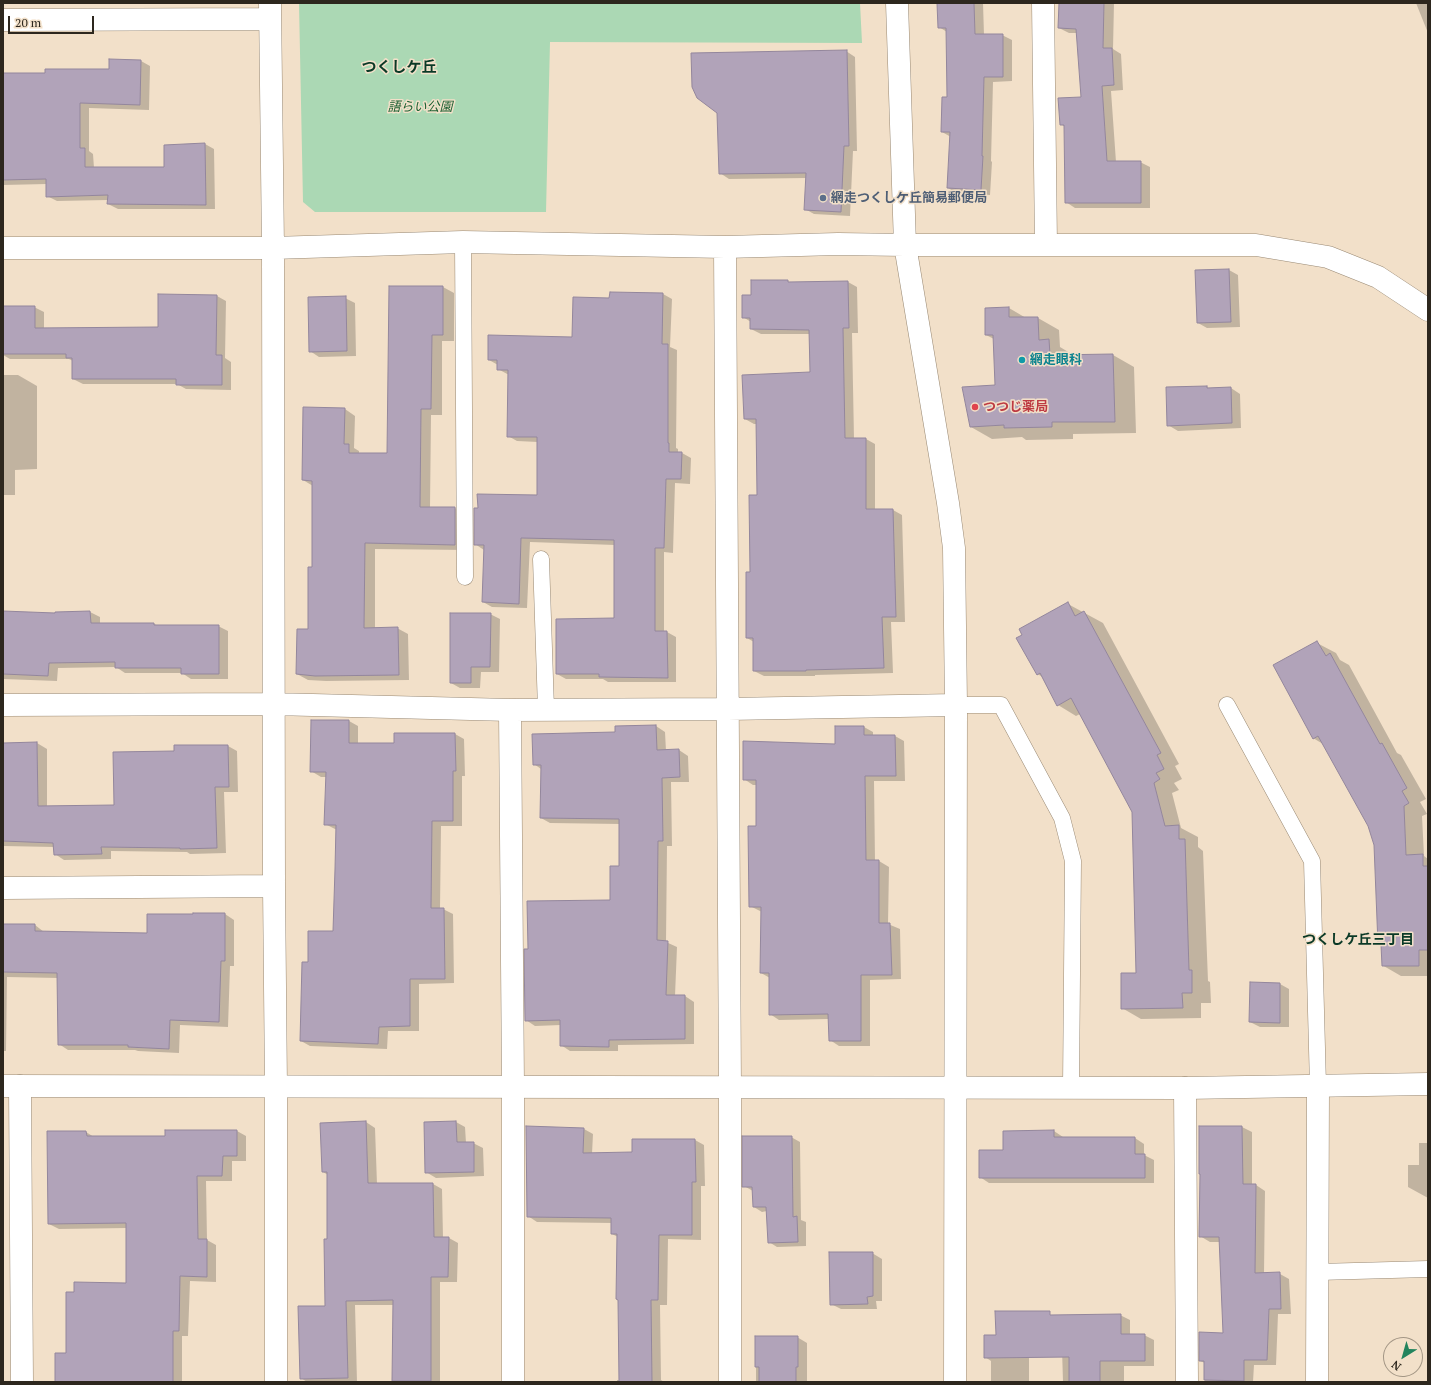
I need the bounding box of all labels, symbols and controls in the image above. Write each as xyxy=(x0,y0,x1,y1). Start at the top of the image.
scale bar xyxy=(10,8,96,34)
text: 20 m xyxy=(15,15,41,30)
district label: つくしケ丘 xyxy=(362,59,436,77)
park label: 語らい公園 xyxy=(388,99,452,115)
place label: 網走つくしケ丘簡易郵便局 xyxy=(831,190,987,206)
marker: 網走つくしケ丘簡易郵便局 xyxy=(818,193,828,203)
place label: 網走眼科 xyxy=(1030,352,1082,368)
marker: 網走眼科 xyxy=(1017,355,1027,365)
place label: つつじ薬局 xyxy=(983,399,1048,415)
marker: つつじ薬局 xyxy=(970,402,980,412)
district label: つくしケ丘三丁目 xyxy=(1302,932,1414,948)
north arrow xyxy=(1383,1337,1423,1377)
text: N xyxy=(1389,1358,1404,1374)

